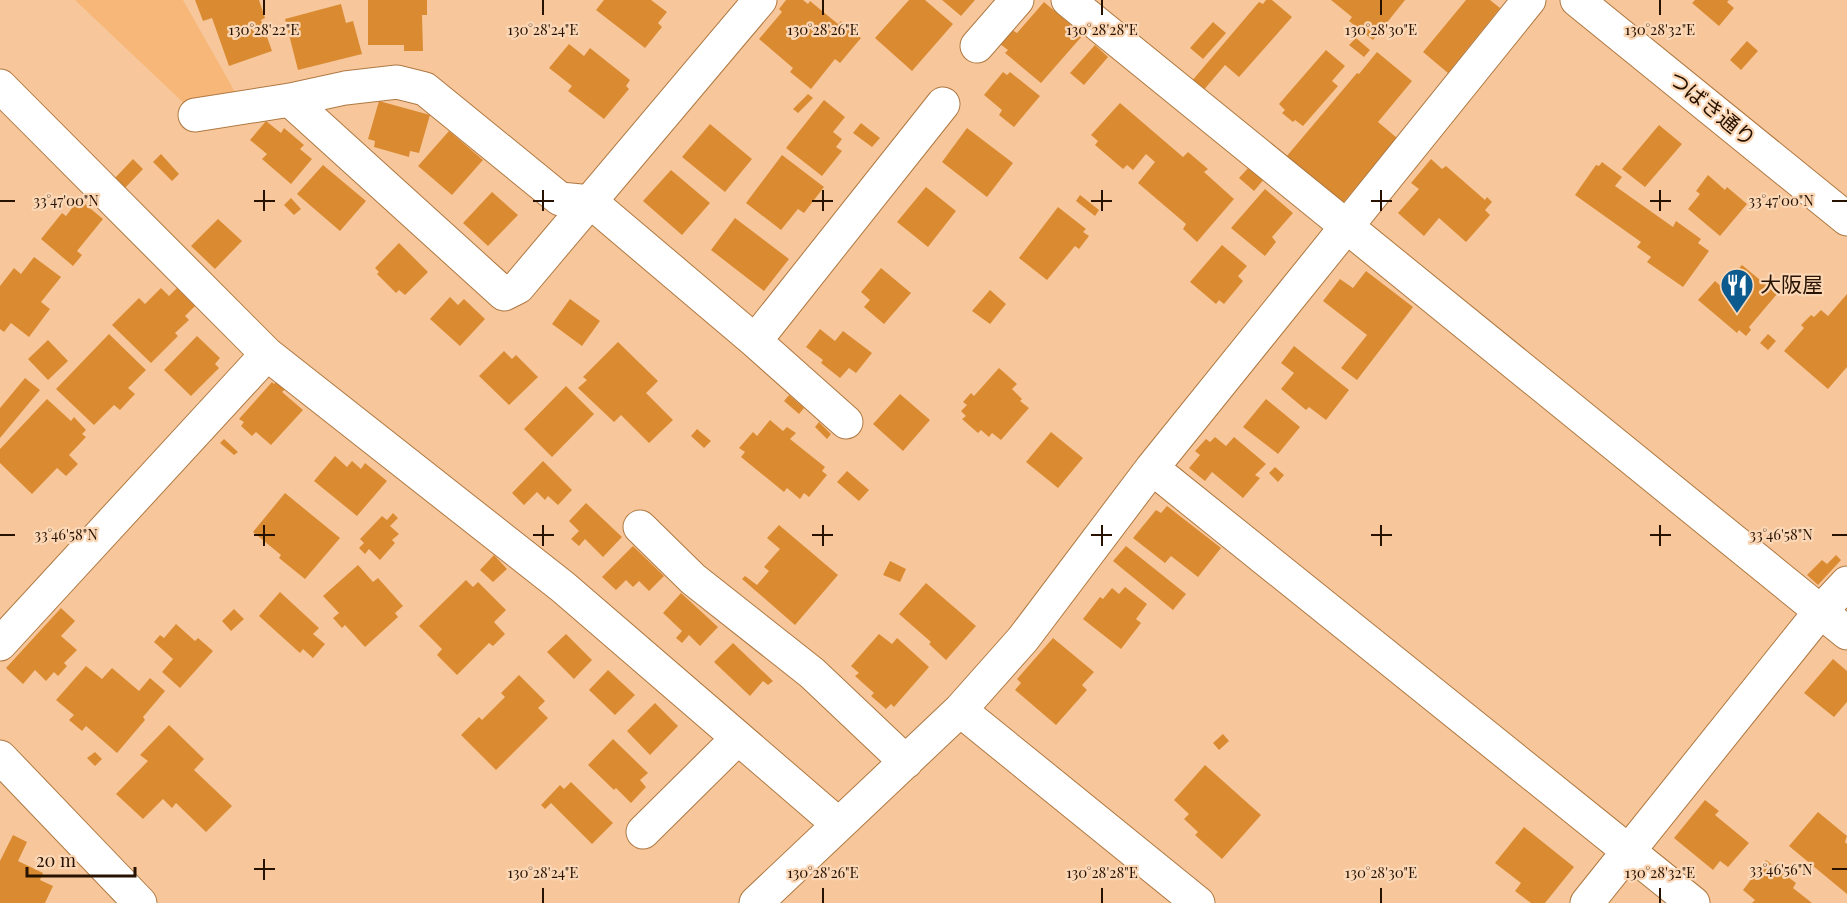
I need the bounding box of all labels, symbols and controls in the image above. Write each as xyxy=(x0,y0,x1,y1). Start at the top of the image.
text: 130°28'22"E xyxy=(229,19,299,39)
text: 130°28'24"E xyxy=(508,19,578,39)
text: 130°28'26"E xyxy=(787,19,859,39)
text: 130°28'28"E xyxy=(1066,19,1138,39)
text: 130°28'30"E xyxy=(1345,19,1417,39)
text: 130°28'32"E xyxy=(1625,19,1695,39)
street label: つばき通り xyxy=(1664,64,1763,151)
text: 33°47'00"N xyxy=(33,190,99,210)
text: 33°47'00"N xyxy=(1748,190,1814,210)
restaurant icon: 大阪屋 xyxy=(1719,267,1755,314)
place label: 大阪屋 xyxy=(1760,269,1823,297)
text: 33°46'58"N xyxy=(34,524,98,544)
text: 33°46'58"N xyxy=(1749,524,1813,544)
scale bar xyxy=(27,840,135,878)
text: 20 m xyxy=(36,848,76,872)
text: 33°46'56"N xyxy=(1749,859,1813,879)
text: 130°28'24"E xyxy=(508,862,578,882)
text: 130°28'26"E xyxy=(787,862,859,882)
text: 130°28'28"E xyxy=(1066,862,1138,882)
text: 130°28'30"E xyxy=(1345,862,1417,882)
text: 130°28'32"E xyxy=(1625,862,1695,882)

